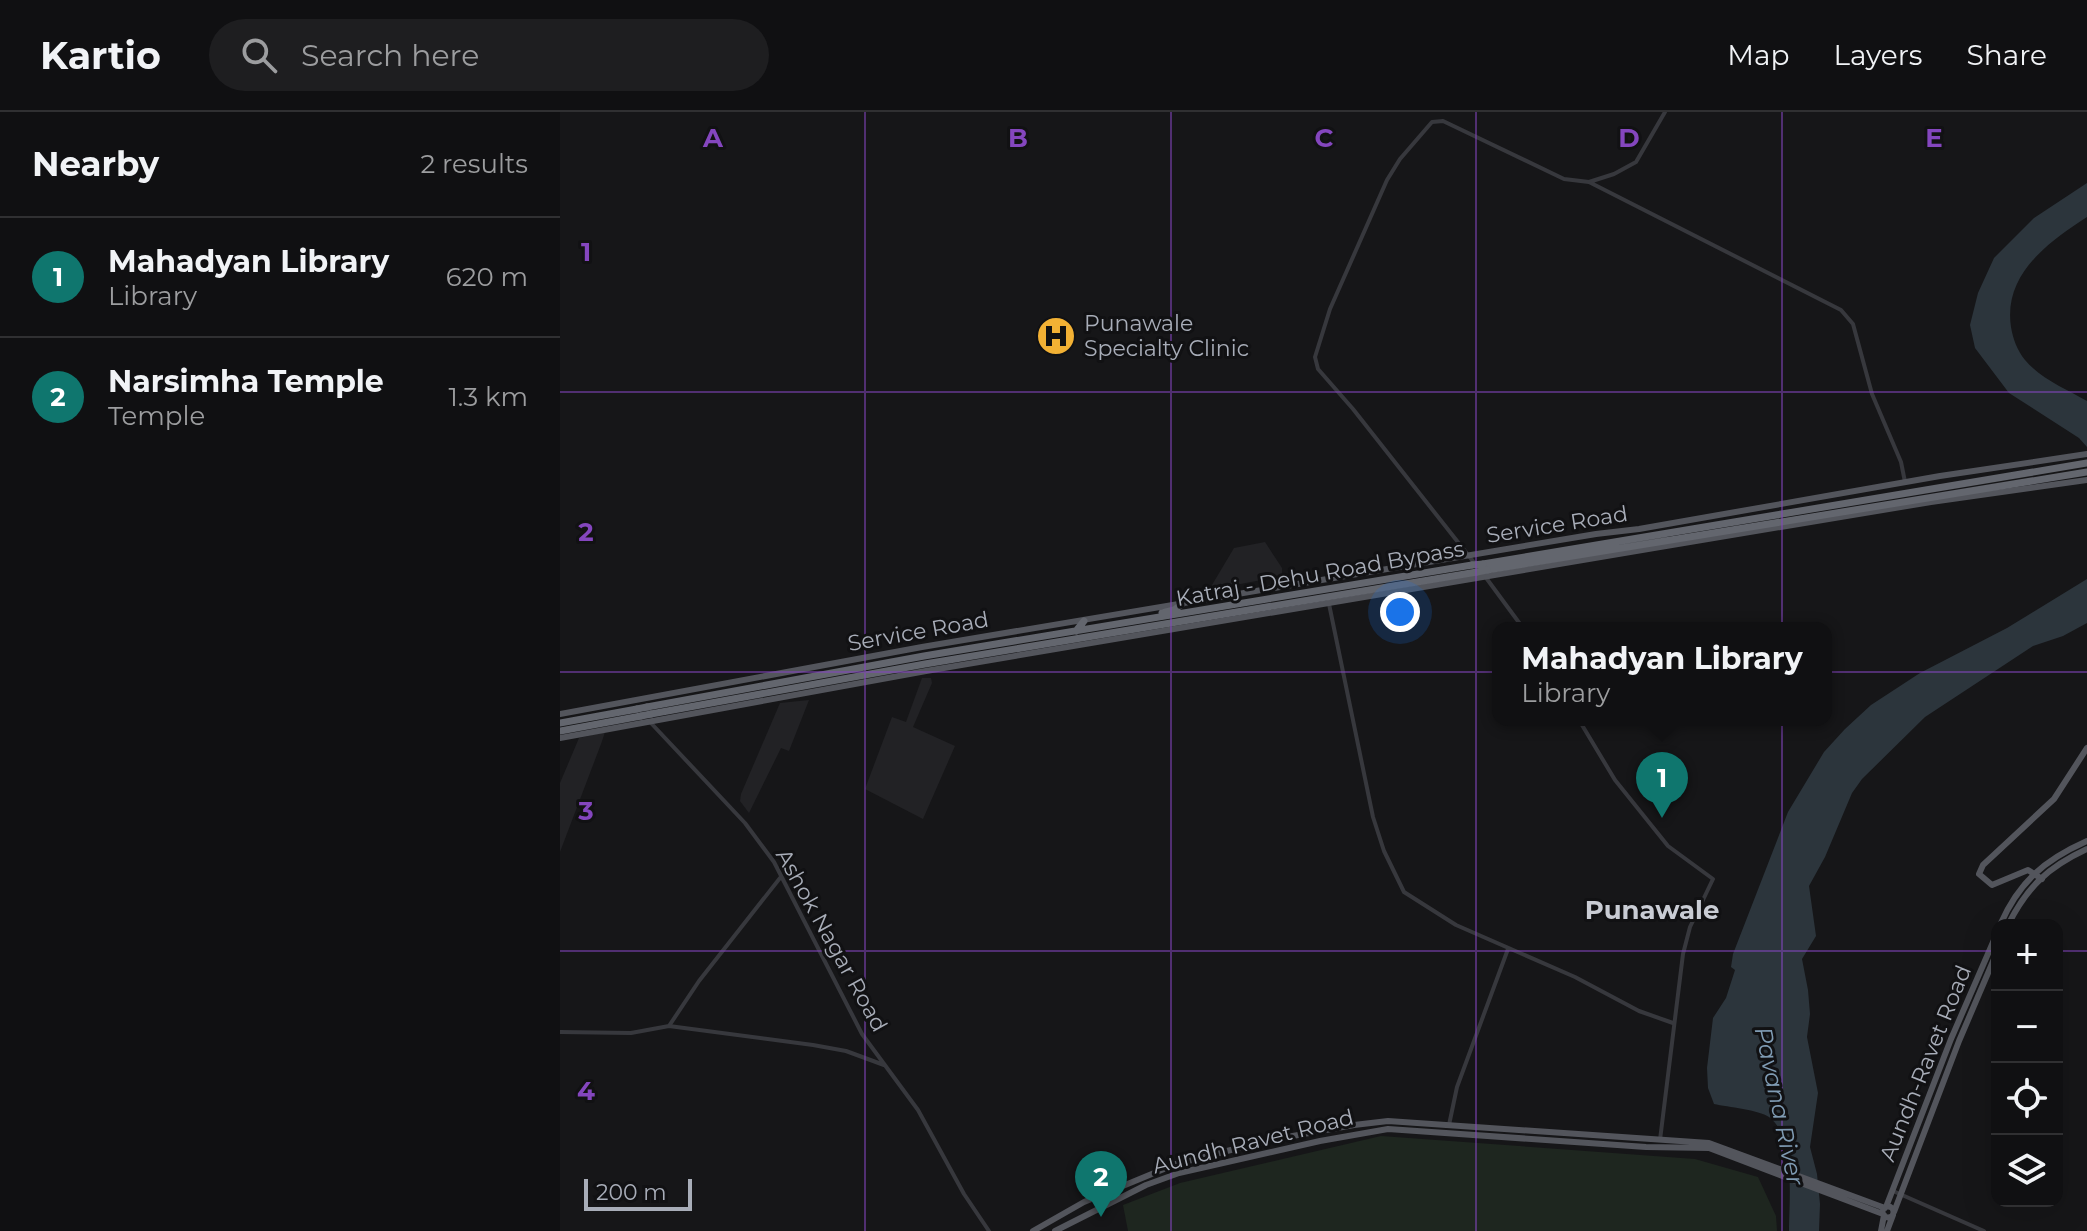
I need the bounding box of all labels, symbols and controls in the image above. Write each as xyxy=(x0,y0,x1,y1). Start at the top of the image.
search box xyxy=(209,19,769,91)
text: Kartio xyxy=(40,32,161,79)
icon: search xyxy=(237,33,281,77)
text: Search here xyxy=(301,37,479,74)
text: Map xyxy=(1727,38,1790,72)
text: Layers xyxy=(1834,38,1923,72)
text: Share xyxy=(1967,38,2047,72)
text: A xyxy=(702,122,724,154)
text: B xyxy=(1008,122,1028,154)
text: C xyxy=(1315,122,1334,154)
text: D xyxy=(1618,122,1640,154)
text: E xyxy=(1925,122,1943,154)
text: Nearby xyxy=(32,143,159,185)
text: 2 results xyxy=(420,148,528,180)
text: 1 xyxy=(581,236,591,268)
text: Mahadyan Library xyxy=(108,243,389,280)
text: 1 xyxy=(53,261,63,293)
text: 620 m xyxy=(446,261,528,293)
text: Library xyxy=(108,280,197,312)
place label: Punawale Specialty Clinic xyxy=(1084,310,1249,362)
hospital icon: Punawale Specialty Clinic xyxy=(1035,315,1077,357)
text: Narsimha Temple xyxy=(108,363,384,400)
text: 2 xyxy=(50,381,66,413)
text: 1.3 km xyxy=(448,381,528,413)
text: Temple xyxy=(108,400,205,432)
street label: Service Road xyxy=(1485,500,1630,549)
text: 2 xyxy=(578,516,594,548)
street label: Katraj - Dehu Road Bypass xyxy=(1174,535,1467,612)
your location xyxy=(1380,592,1420,632)
street label: Service Road xyxy=(846,606,991,657)
popup xyxy=(1492,622,1832,726)
text: Mahadyan Library xyxy=(1521,640,1803,677)
text: Library xyxy=(1521,677,1610,709)
pin: 1 xyxy=(1636,752,1688,818)
text: 3 xyxy=(577,795,594,827)
street label: Ashok Nagar Road xyxy=(770,844,893,1036)
district label: Punawale xyxy=(1585,894,1719,926)
map controls xyxy=(1991,919,2063,1207)
button: + xyxy=(1991,919,2063,991)
street label: Aundh-Ravet Road xyxy=(1874,961,1977,1165)
button: − xyxy=(1991,991,2063,1063)
water label: Pavana River xyxy=(1749,1024,1811,1189)
button: locate xyxy=(1991,1063,2063,1135)
text: 4 xyxy=(577,1075,595,1107)
street label: Aundh Ravet Road xyxy=(1150,1103,1357,1180)
button: layers xyxy=(1991,1135,2063,1207)
pin: 2 xyxy=(1075,1151,1127,1217)
scale bar xyxy=(584,1175,692,1211)
text: 200 m xyxy=(596,1179,667,1206)

